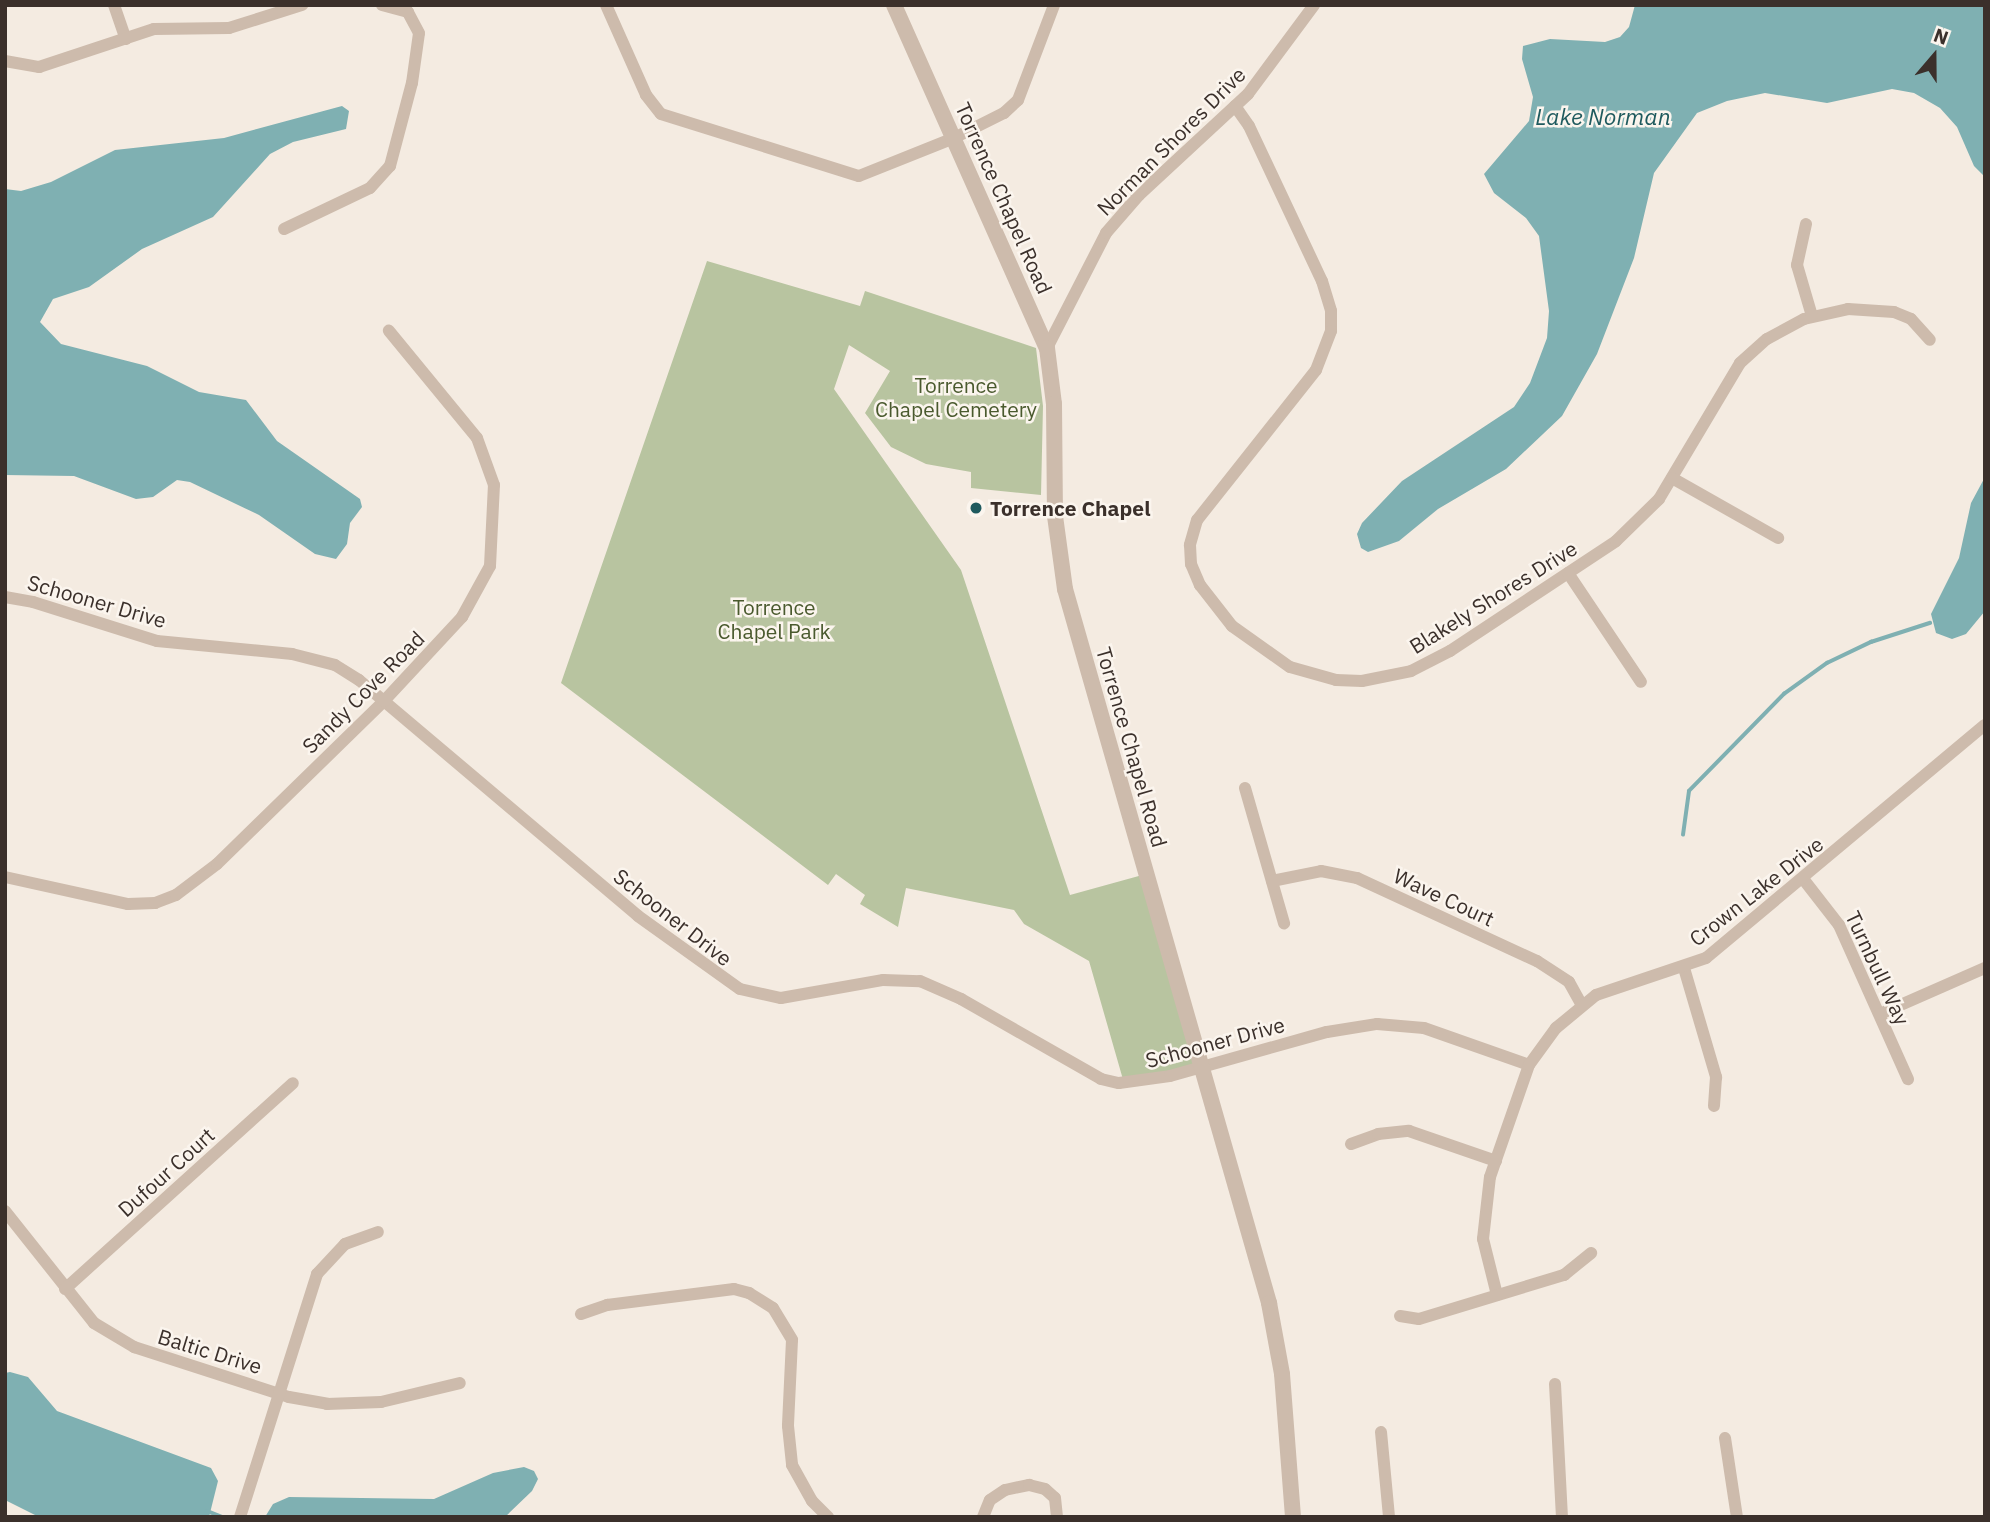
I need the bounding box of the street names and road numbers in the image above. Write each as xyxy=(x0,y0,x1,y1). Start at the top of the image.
street label: Norman Shores Drive xyxy=(1091,61,1251,221)
street label: Torrence Chapel Road xyxy=(950,98,1058,298)
street label: Blakely Shores Drive xyxy=(1405,535,1581,659)
street label: Schooner Drive xyxy=(25,569,169,633)
street label: Sandy Cove Road xyxy=(297,626,429,758)
street label: Torrence Chapel Road xyxy=(1091,644,1173,850)
street label: Crown Lake Drive xyxy=(1684,831,1828,951)
street label: Schooner Drive xyxy=(609,863,737,971)
street label: Wave Court xyxy=(1390,863,1498,931)
street label: Turnbull Way xyxy=(1841,907,1915,1029)
street label: Schooner Drive xyxy=(1143,1011,1287,1073)
street label: Dufour Court xyxy=(113,1122,219,1222)
street label: Baltic Drive xyxy=(155,1323,265,1379)

